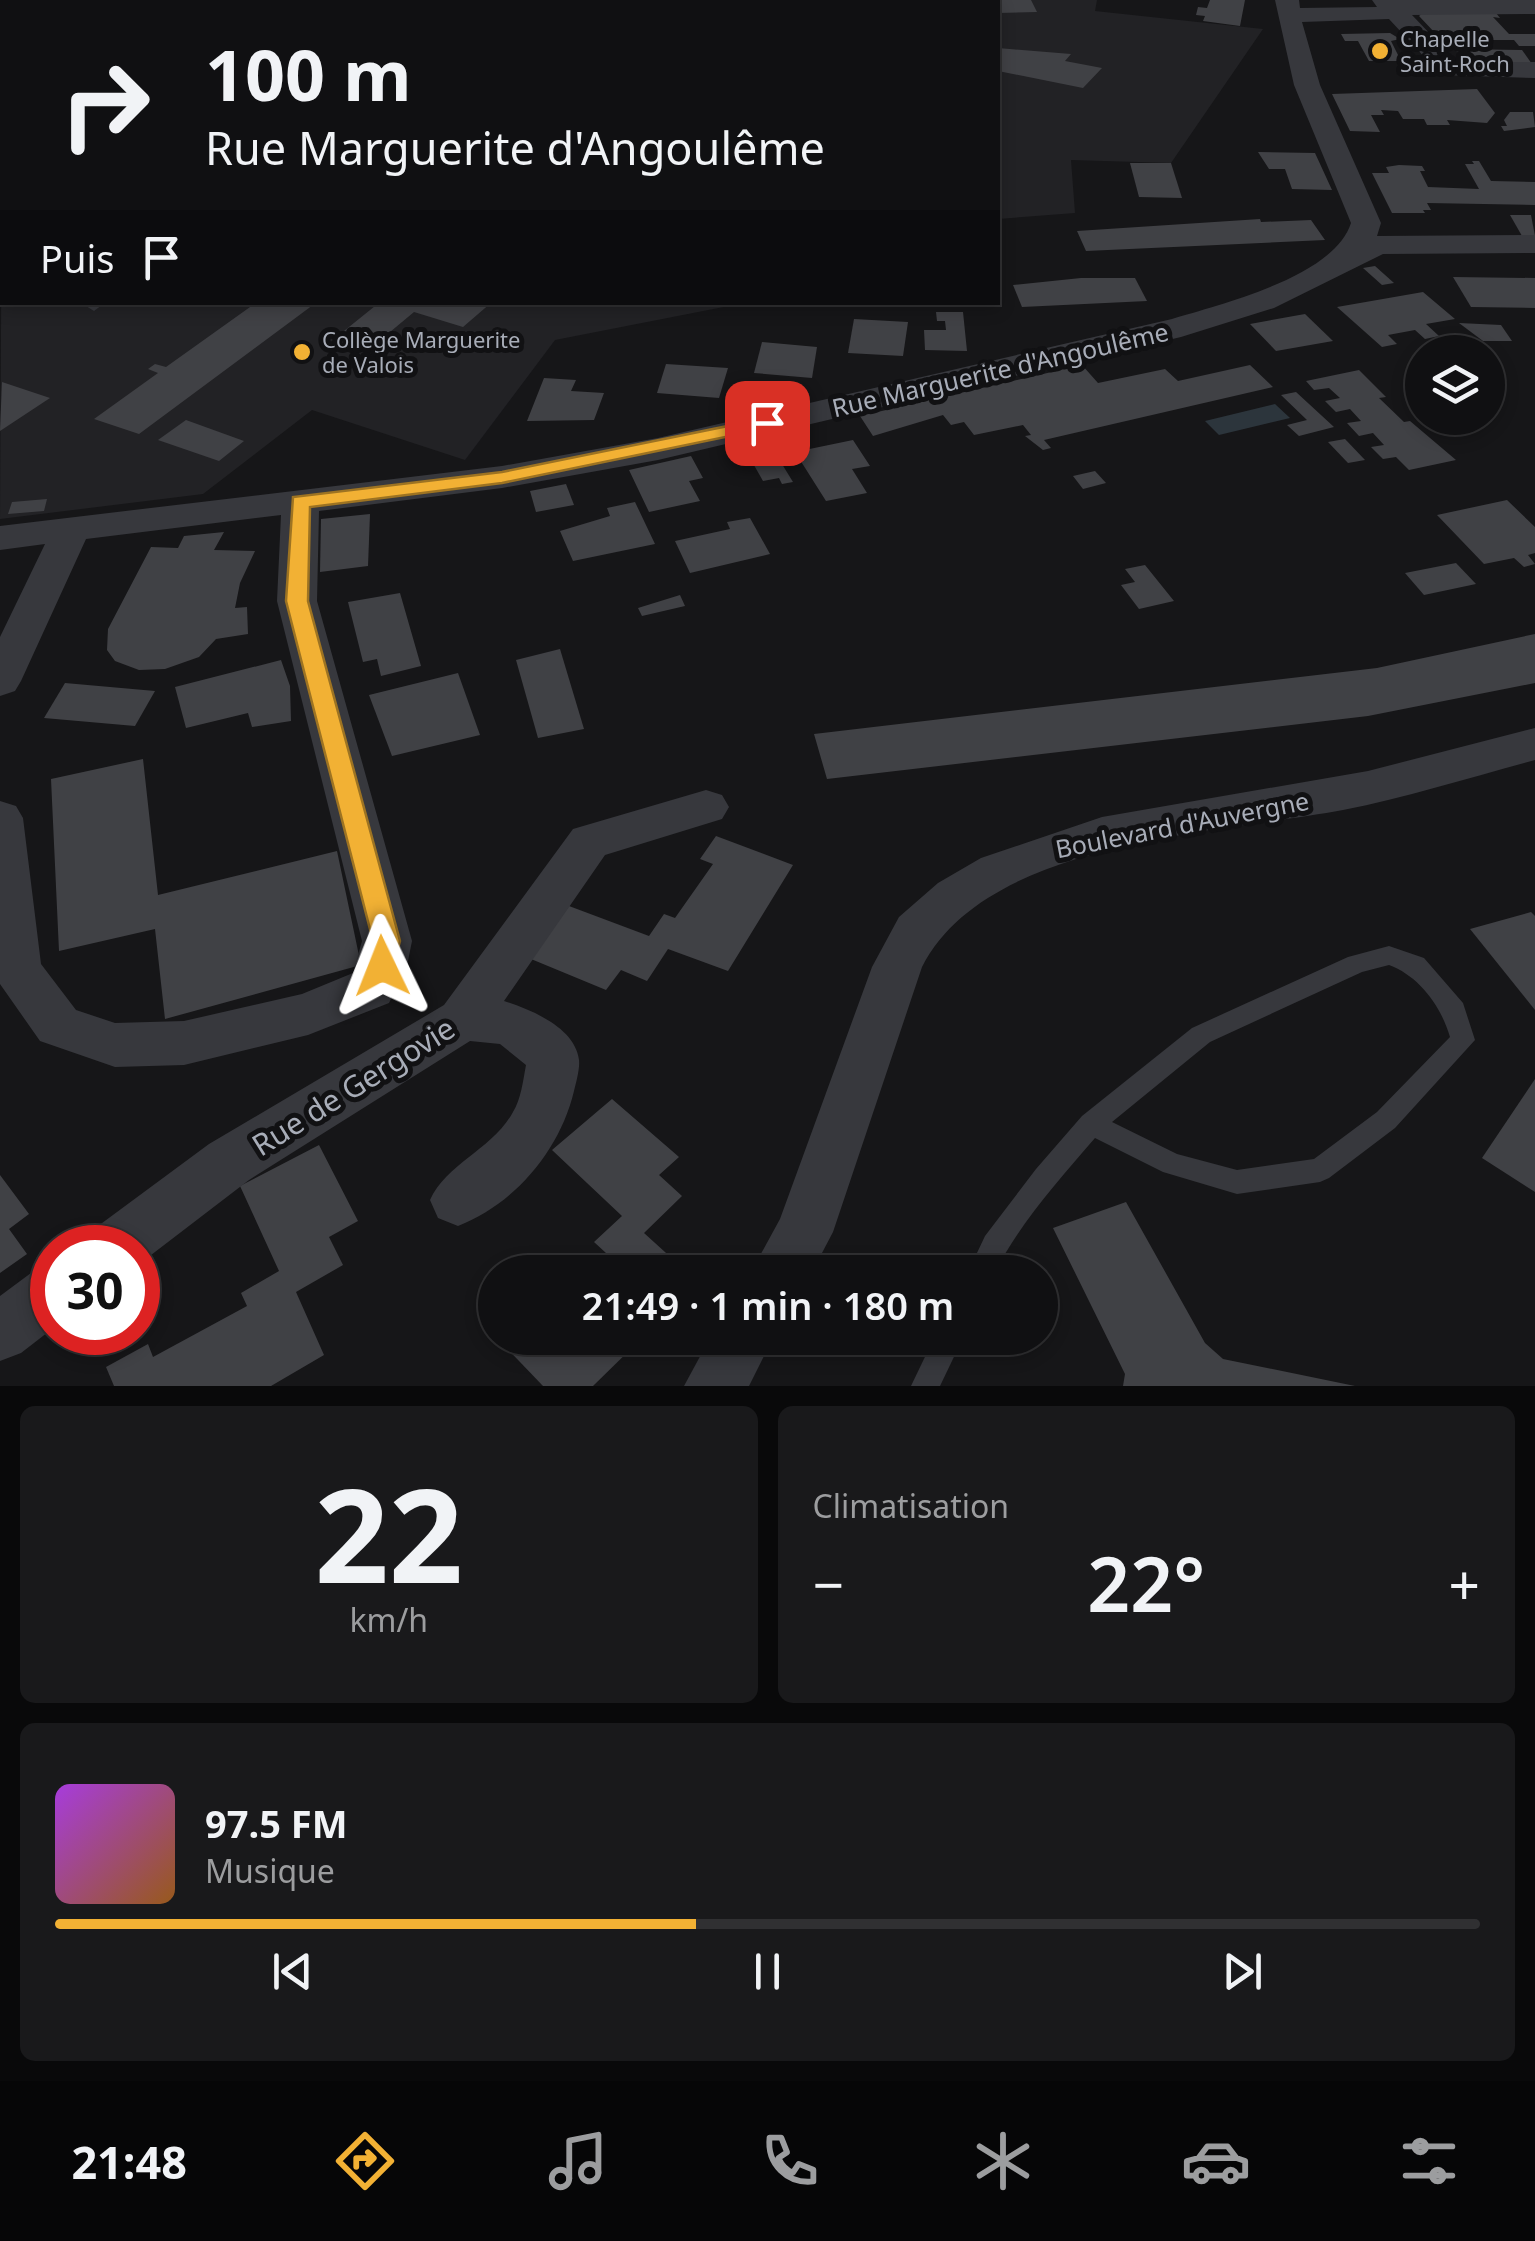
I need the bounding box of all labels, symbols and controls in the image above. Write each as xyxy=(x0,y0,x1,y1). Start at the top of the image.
place label: Chapelle Saint-Roch xyxy=(1400,23,1510,78)
text: 100 m xyxy=(205,26,412,122)
icon: right xyxy=(40,40,170,170)
marker: Chapelle Saint-Roch xyxy=(1369,40,1391,62)
text: Rue Marguerite d'Angoulême xyxy=(205,117,825,178)
icon: arrive xyxy=(134,230,189,285)
text: Puis xyxy=(40,232,114,284)
street label: Rue Marguerite d'Angoulême xyxy=(828,314,1172,424)
place label: Collège Marguerite de Valois xyxy=(322,324,520,379)
map controls xyxy=(1405,335,1505,435)
button: layers xyxy=(1405,335,1505,435)
marker: Collège Marguerite de Valois xyxy=(291,341,313,363)
pin xyxy=(725,381,810,466)
icon: arrive xyxy=(740,396,795,451)
street label: Boulevard d'Auvergne xyxy=(1052,783,1312,865)
position arrow xyxy=(330,914,434,1018)
street label: Rue de Gergovie xyxy=(244,1007,462,1165)
speed limit sign: 30 xyxy=(30,1225,160,1355)
text: 21:49 · 1 min · 180 m xyxy=(582,1279,954,1331)
text: 22 xyxy=(314,1444,463,1621)
text: Climatisation xyxy=(813,1484,1009,1527)
text: 22° xyxy=(1087,1532,1205,1634)
text: − xyxy=(813,1546,844,1621)
text: + xyxy=(1449,1546,1480,1621)
text: km/h xyxy=(349,1598,428,1641)
text: 97.5 FM xyxy=(205,1797,347,1849)
text: Musique xyxy=(205,1849,335,1892)
icon: previous xyxy=(265,1944,320,1999)
icon: pause xyxy=(740,1944,795,1999)
icon: next xyxy=(1215,1944,1270,1999)
icon: directions xyxy=(330,2126,400,2196)
icon: music xyxy=(543,2126,613,2196)
icon: phone xyxy=(755,2126,825,2196)
icon: climate xyxy=(968,2126,1038,2196)
icon: car xyxy=(1181,2126,1251,2196)
icon: filters xyxy=(1394,2126,1464,2196)
text: 21:48 xyxy=(71,2131,187,2192)

